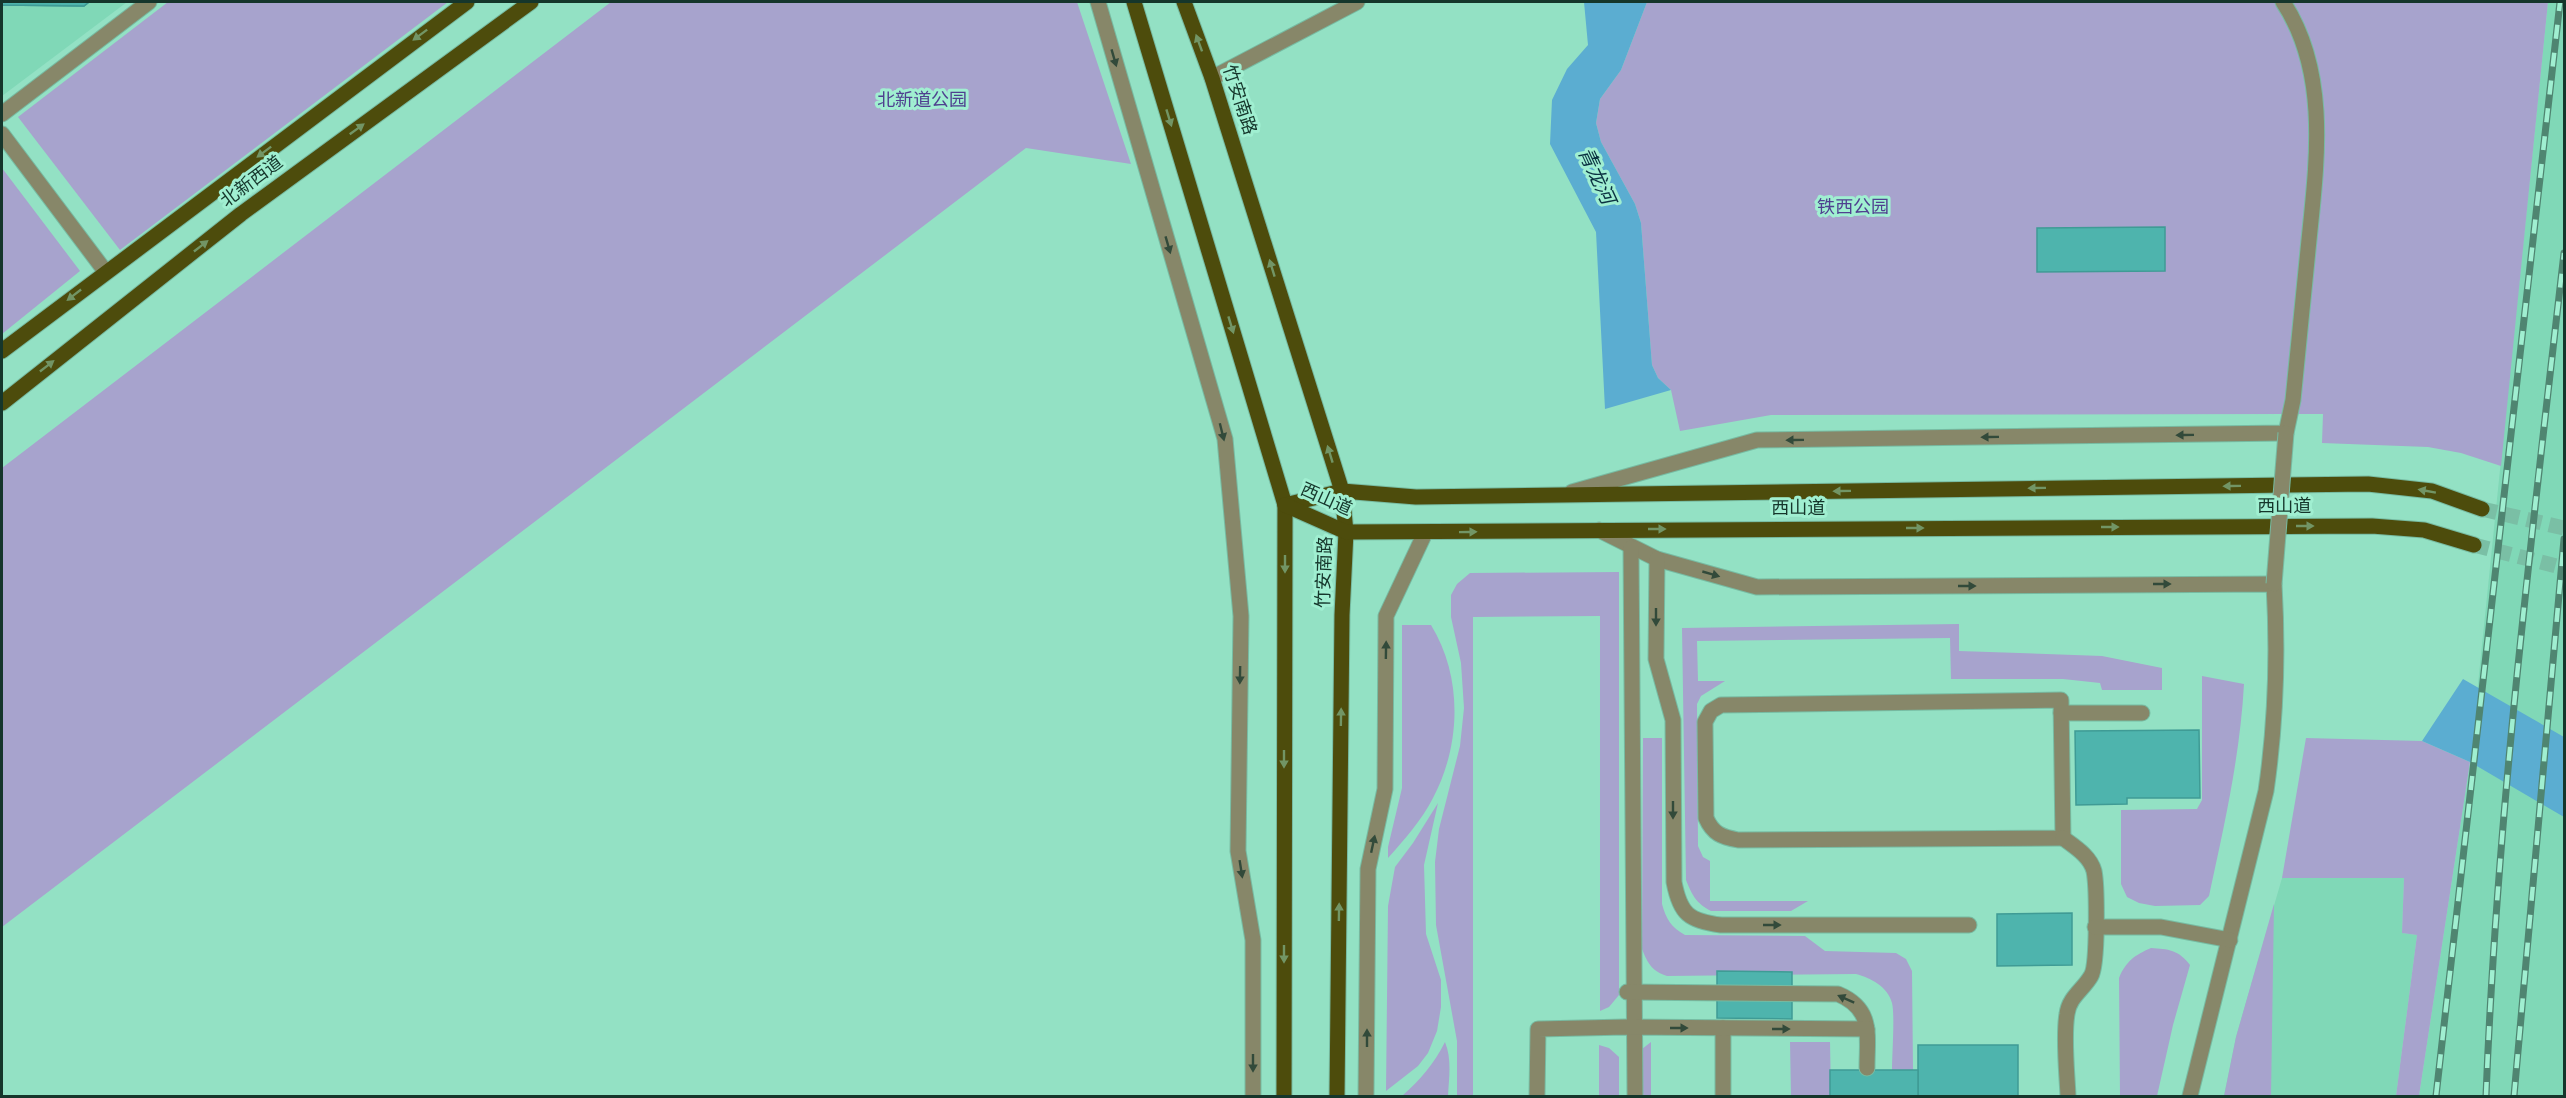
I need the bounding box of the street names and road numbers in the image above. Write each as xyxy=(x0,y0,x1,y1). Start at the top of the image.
street label: 竹安南路 xyxy=(1219,62,1261,137)
street label: 北新西道 xyxy=(217,152,286,211)
street label: 西山道 xyxy=(1298,479,1355,519)
street label: 西山道 xyxy=(2257,496,2311,516)
street label: 西山道 xyxy=(1771,498,1825,518)
street label: 竹安南路 xyxy=(1313,536,1335,608)

